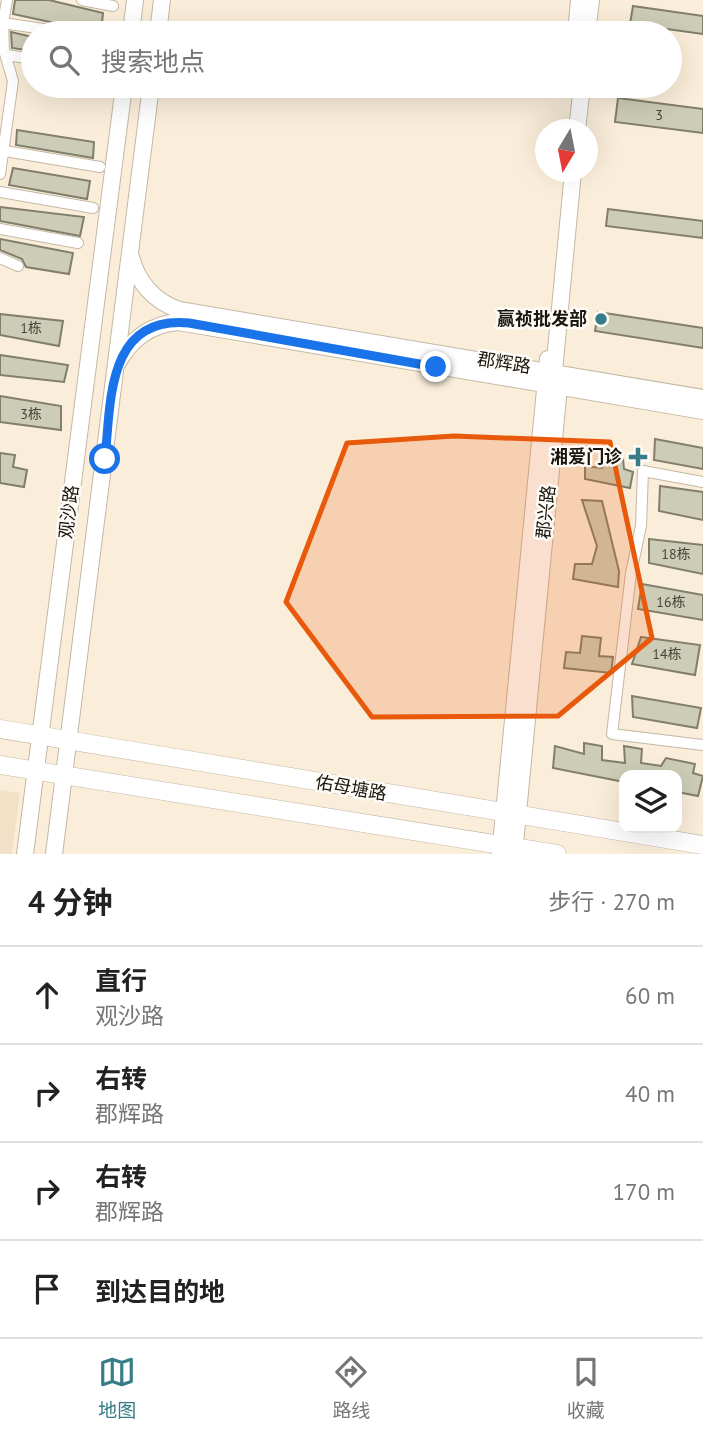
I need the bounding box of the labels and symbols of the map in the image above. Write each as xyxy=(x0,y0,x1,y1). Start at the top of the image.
house number: 3 xyxy=(655,106,663,124)
north arrow xyxy=(535,119,598,182)
place label: 赢祯批发部 xyxy=(497,307,587,330)
marker: 赢祯批发部 xyxy=(593,311,609,327)
house number: 1栋 xyxy=(20,319,42,337)
street label: 郡辉路 xyxy=(476,347,533,378)
route end xyxy=(420,351,451,382)
house number: 3栋 xyxy=(20,405,42,423)
route start xyxy=(89,443,120,474)
place label: 湘爱门诊 xyxy=(550,445,622,468)
marker: 湘爱门诊 xyxy=(628,447,648,467)
street label: 观沙路 xyxy=(54,484,83,540)
street label: 郡兴路 xyxy=(531,484,560,540)
house number: 18栋 xyxy=(661,545,691,563)
house number: 16栋 xyxy=(656,593,686,611)
house number: 14栋 xyxy=(652,645,682,663)
street label: 佑母塘路 xyxy=(314,770,389,805)

